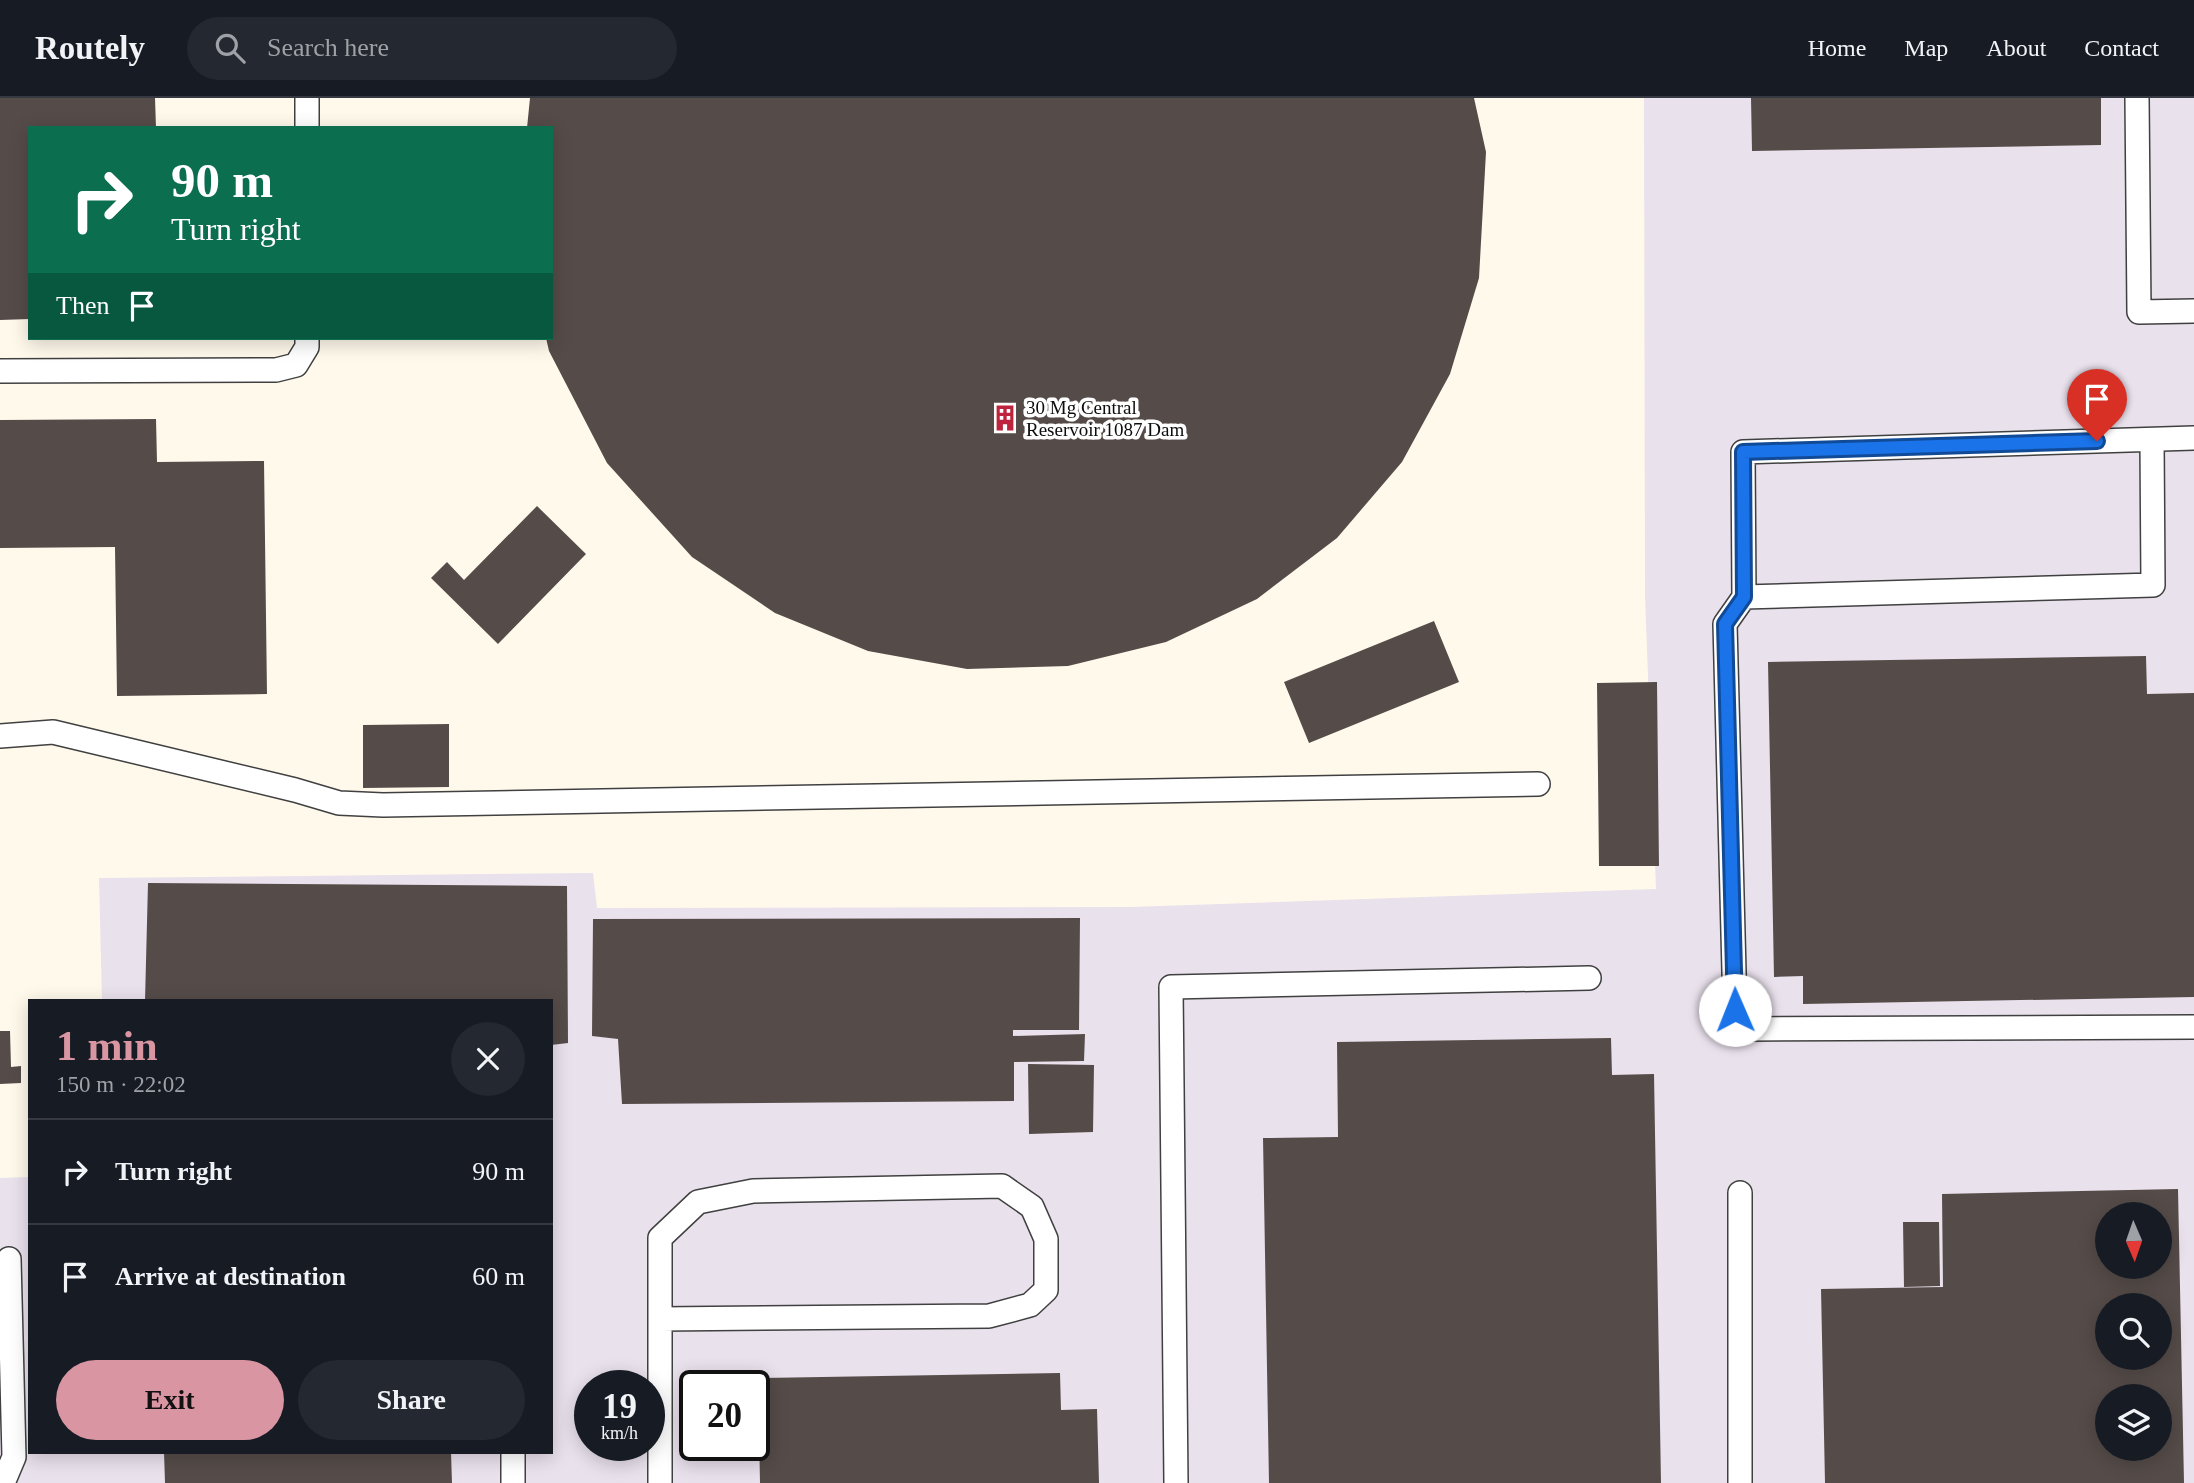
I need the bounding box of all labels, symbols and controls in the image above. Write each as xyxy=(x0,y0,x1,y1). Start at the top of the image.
search box xyxy=(187,17,677,80)
icon: search xyxy=(211,29,249,67)
text: Routely xyxy=(35,30,145,66)
text: Search here xyxy=(267,33,389,62)
text: Home xyxy=(1808,35,1866,61)
text: Map xyxy=(1904,35,1948,61)
text: About xyxy=(1986,35,2046,61)
text: Contact xyxy=(2084,35,2159,61)
text: 90 m xyxy=(171,153,273,208)
icon: right xyxy=(56,154,147,245)
text: Turn right xyxy=(171,211,301,247)
icon: arrive xyxy=(123,287,161,325)
text: Then xyxy=(56,291,109,320)
pin xyxy=(2067,369,2127,441)
icon: arrive xyxy=(2078,380,2116,418)
place label: 30 Mg Central Reservoir 1087 Dam xyxy=(1026,397,1185,440)
building icon: 30 Mg Central Reservoir 1087 Dam xyxy=(990,403,1020,433)
position arrow xyxy=(1698,973,1772,1047)
button: close xyxy=(451,1022,525,1096)
text: 1 min xyxy=(56,1023,158,1069)
text: 150 m · 22:02 xyxy=(56,1072,186,1097)
icon: right xyxy=(56,1153,94,1191)
text: Turn right xyxy=(115,1157,232,1186)
text: 90 m xyxy=(472,1157,525,1186)
north arrow xyxy=(2095,1202,2172,1279)
map controls xyxy=(2095,1202,2172,1461)
icon: arrive xyxy=(56,1258,94,1296)
text: Arrive at destination xyxy=(115,1262,346,1291)
text: 60 m xyxy=(472,1262,525,1291)
button: search xyxy=(2095,1293,2172,1370)
button: Exit xyxy=(56,1360,284,1440)
button: Share xyxy=(298,1360,525,1440)
speed limit sign: 20 xyxy=(679,1370,770,1461)
button: layers xyxy=(2095,1384,2172,1461)
text: 19 xyxy=(602,1387,637,1426)
text: km/h xyxy=(601,1423,638,1443)

